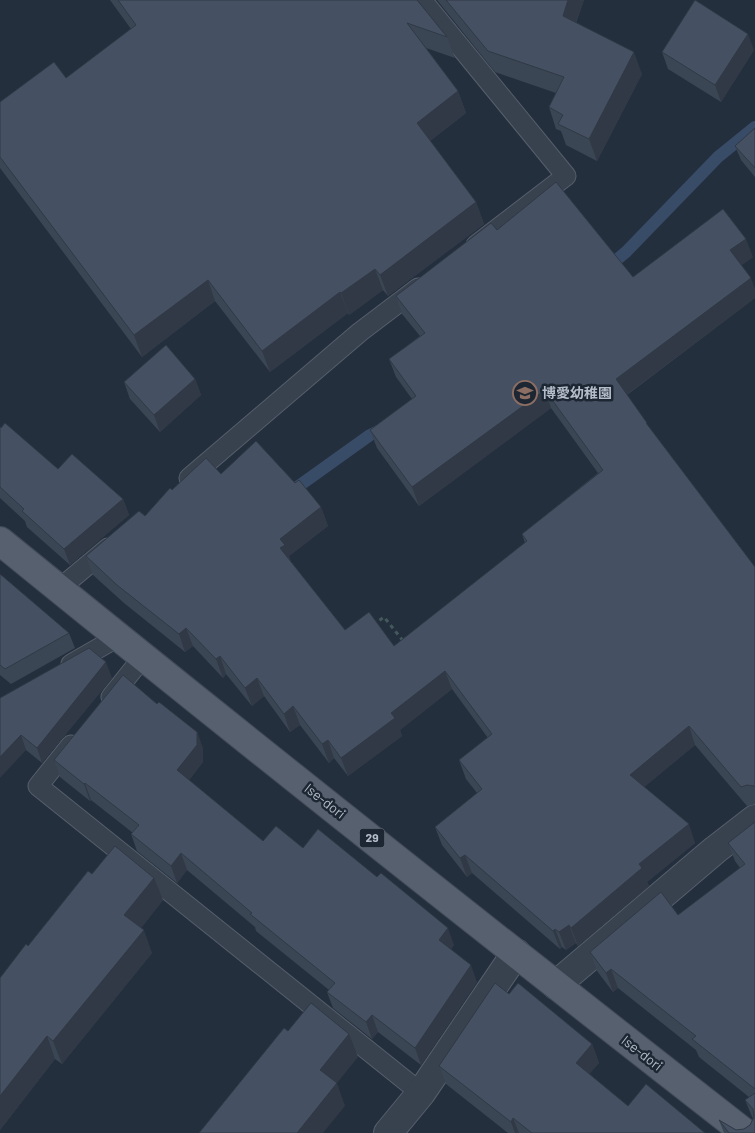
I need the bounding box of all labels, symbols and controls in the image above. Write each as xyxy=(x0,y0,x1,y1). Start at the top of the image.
school or university icon: 博愛幼稚園 xyxy=(512,380,538,406)
place label: 博愛幼稚園 xyxy=(542,384,612,401)
street label: Ise-dori xyxy=(301,779,349,822)
road number: 29 xyxy=(360,828,384,848)
street label: Ise-dori xyxy=(618,1031,666,1074)

